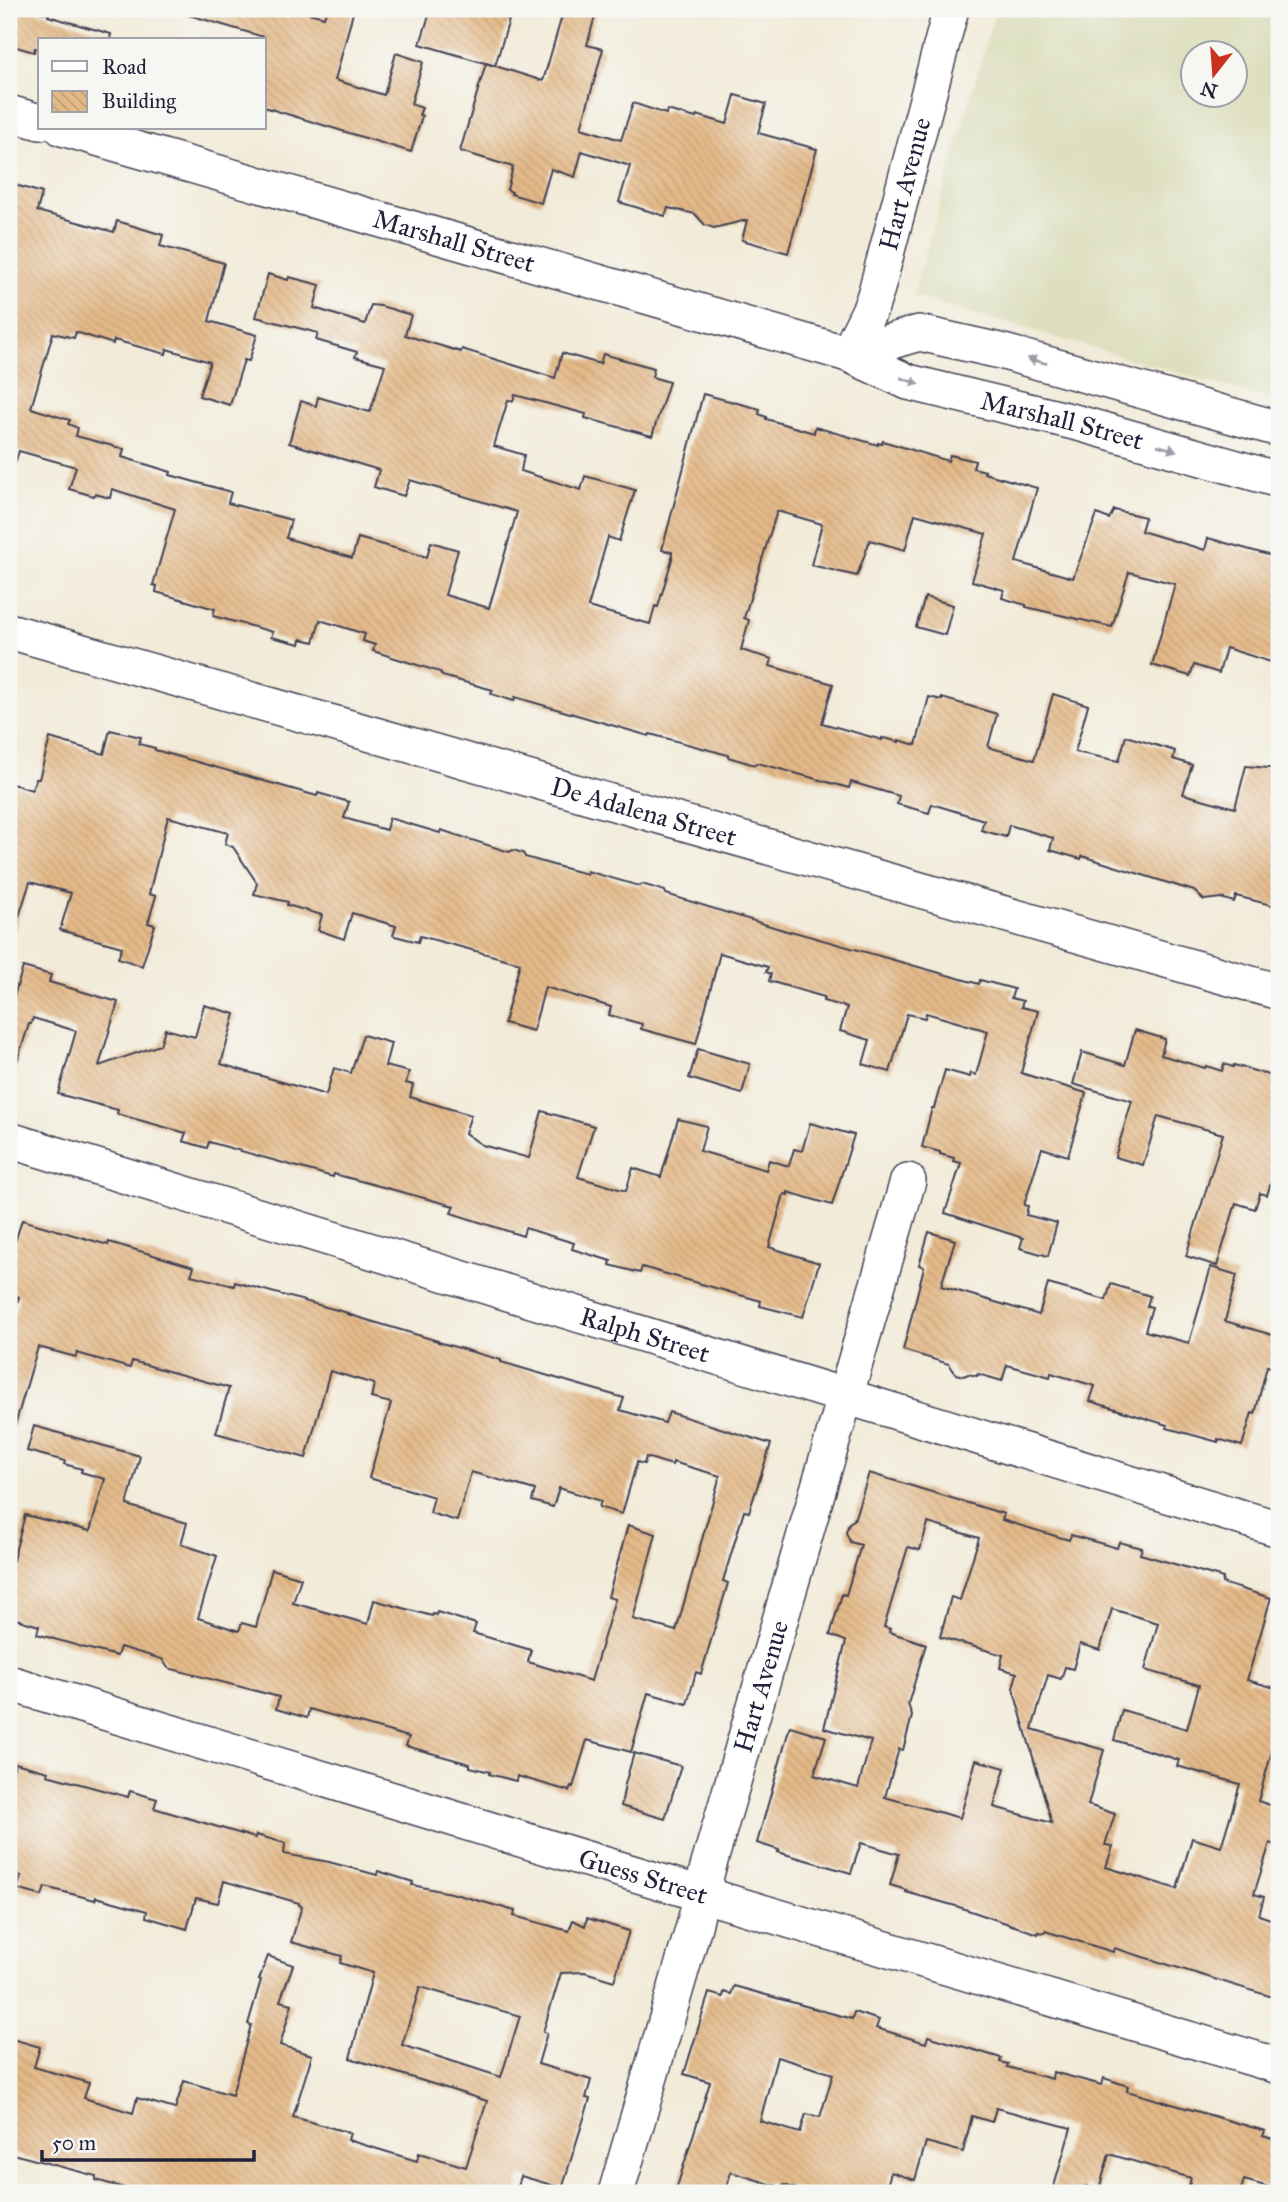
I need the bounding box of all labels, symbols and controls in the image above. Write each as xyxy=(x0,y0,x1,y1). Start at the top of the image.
legend xyxy=(38,38,266,130)
north arrow xyxy=(1180,38,1250,108)
text: Road xyxy=(102,54,147,80)
text: N xyxy=(1198,76,1220,103)
text: Building xyxy=(102,88,176,114)
street label: Hart Avenue xyxy=(872,114,938,254)
street label: Marshall Street xyxy=(370,202,539,279)
one-way arrow xyxy=(1026,355,1047,365)
one-way arrow xyxy=(900,376,921,387)
street label: Marshall Street xyxy=(978,384,1147,457)
one-way arrow xyxy=(1156,443,1178,454)
street label: De Adalena Street xyxy=(547,770,740,853)
street label: Ralph Street xyxy=(576,1300,714,1370)
street label: Hart Avenue xyxy=(726,1616,795,1756)
street label: Guess Street xyxy=(575,1842,711,1911)
scale bar xyxy=(42,2118,254,2162)
text: 50 m xyxy=(52,2130,97,2156)

